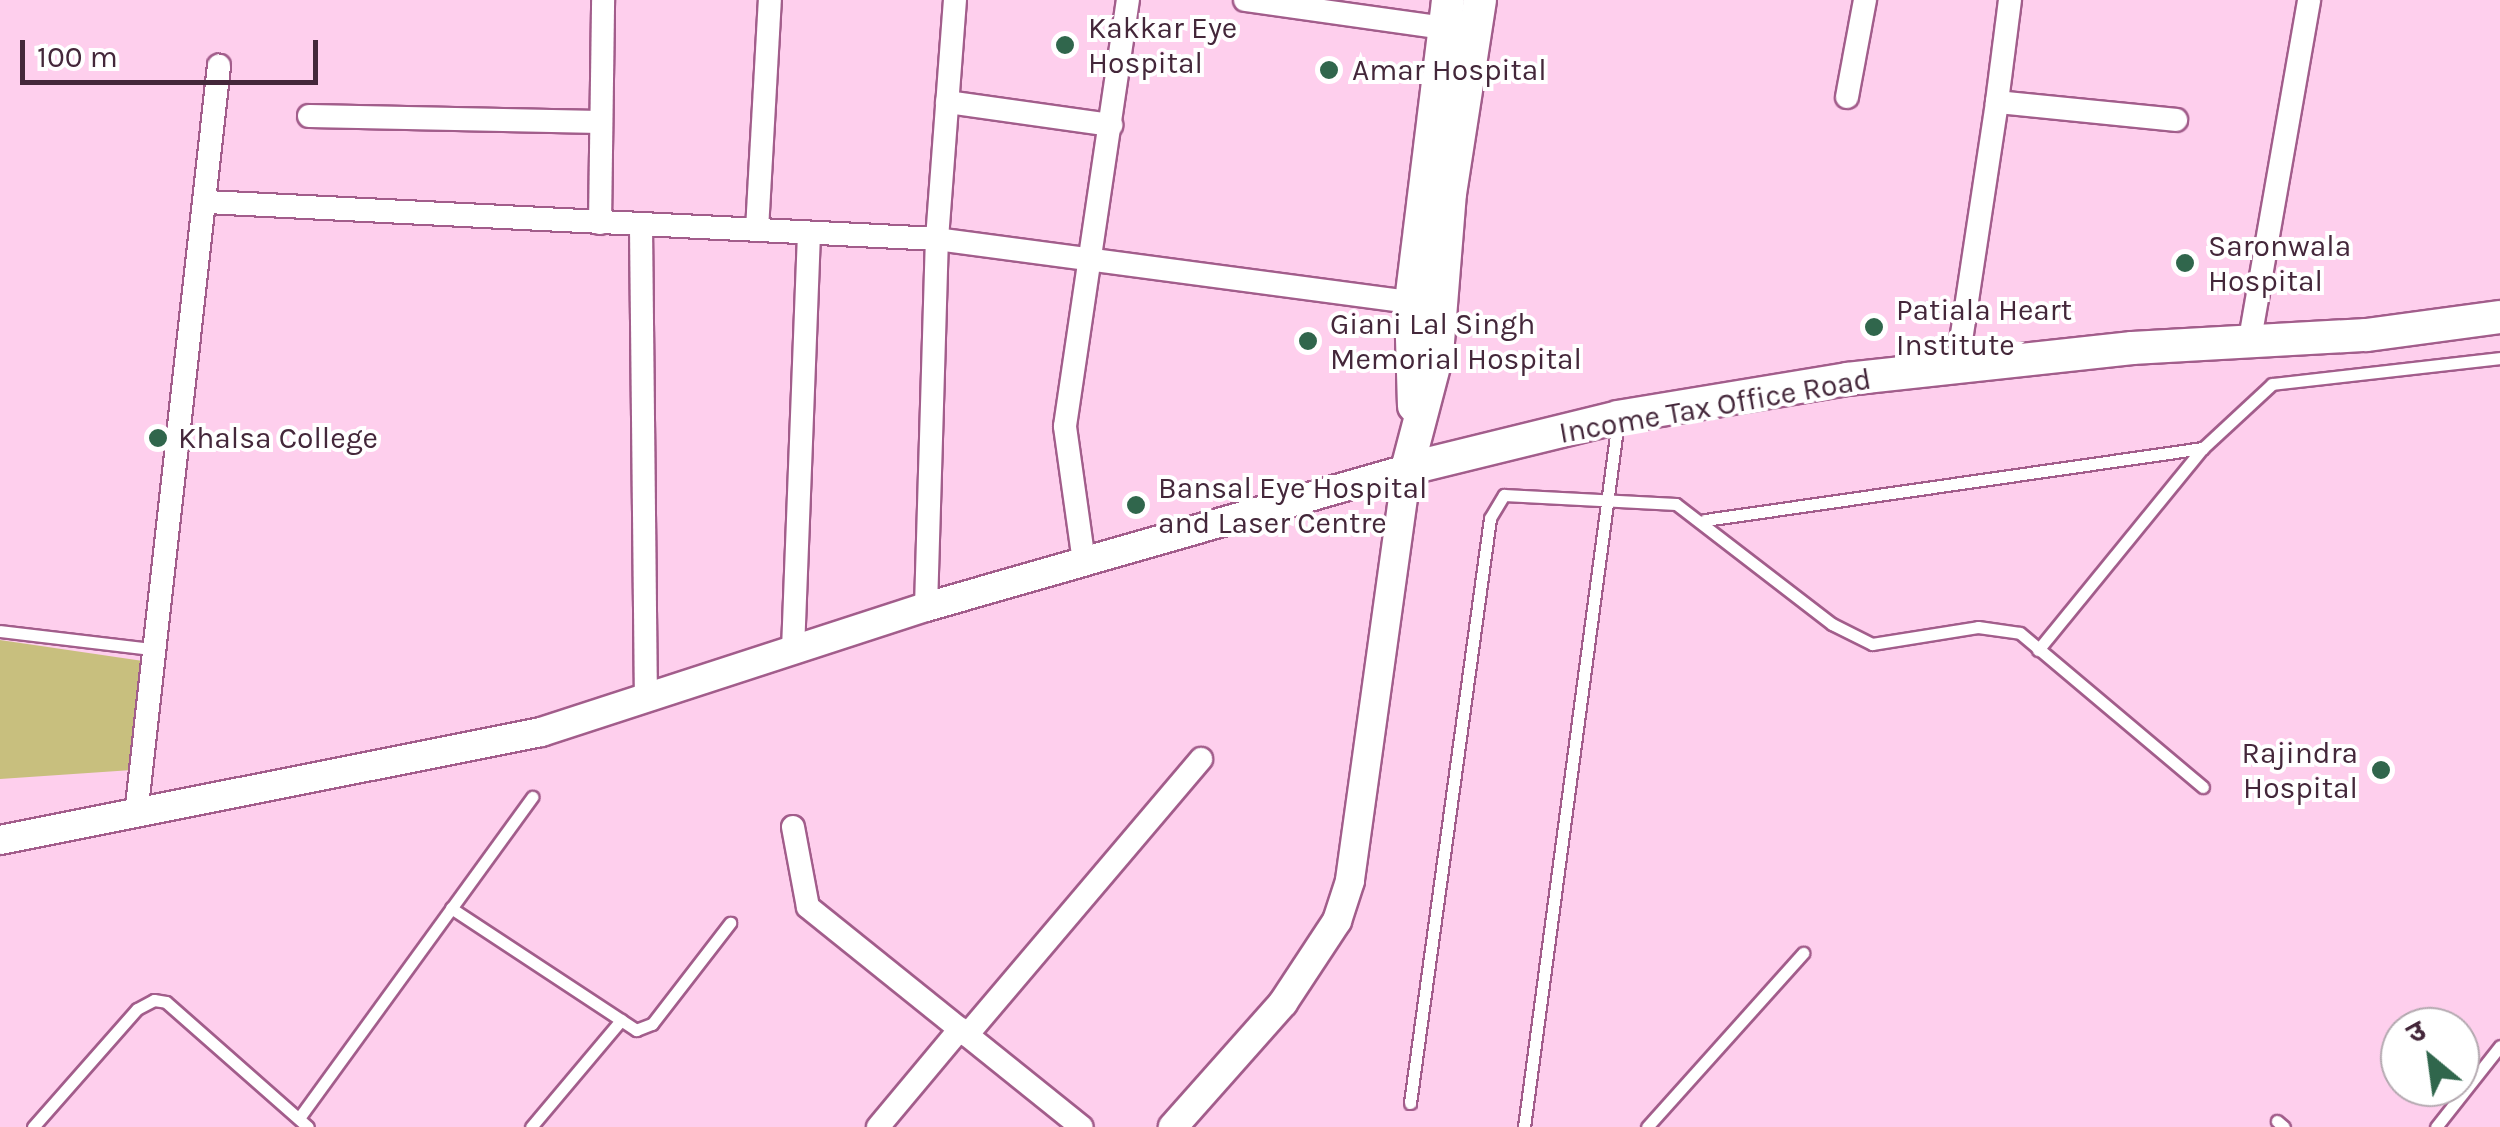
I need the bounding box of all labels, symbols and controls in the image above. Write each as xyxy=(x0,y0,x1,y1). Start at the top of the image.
place label: Kakkar Eye Hospital xyxy=(1088,10,1237,80)
scale bar xyxy=(25,20,322,82)
marker: Kakkar Eye Hospital xyxy=(1052,32,1078,58)
text: 100 m xyxy=(37,39,118,75)
place label: Amar Hospital xyxy=(1352,52,1547,88)
marker: Amar Hospital xyxy=(1316,57,1342,83)
place label: Saronwala Hospital xyxy=(2208,228,2351,298)
marker: Saronwala Hospital xyxy=(2172,250,2198,276)
place label: Patiala Heart Institute xyxy=(1896,292,2072,362)
place label: Giani Lal Singh Memorial Hospital xyxy=(1330,306,1582,376)
marker: Patiala Heart Institute xyxy=(1861,314,1887,340)
marker: Giani Lal Singh Memorial Hospital xyxy=(1295,328,1321,354)
street label: Income Tax Office Road xyxy=(1556,361,1874,451)
place label: Khalsa College xyxy=(178,420,378,456)
marker: Khalsa College xyxy=(147,427,169,449)
place label: Bansal Eye Hospital and Laser Centre xyxy=(1158,470,1427,540)
marker: Bansal Eye Hospital and Laser Centre xyxy=(1123,492,1149,518)
place label: Rajindra Hospital xyxy=(2242,735,2358,806)
marker: Rajindra Hospital xyxy=(2368,757,2394,783)
north arrow xyxy=(2380,1007,2480,1107)
text: उ xyxy=(2401,1014,2431,1050)

